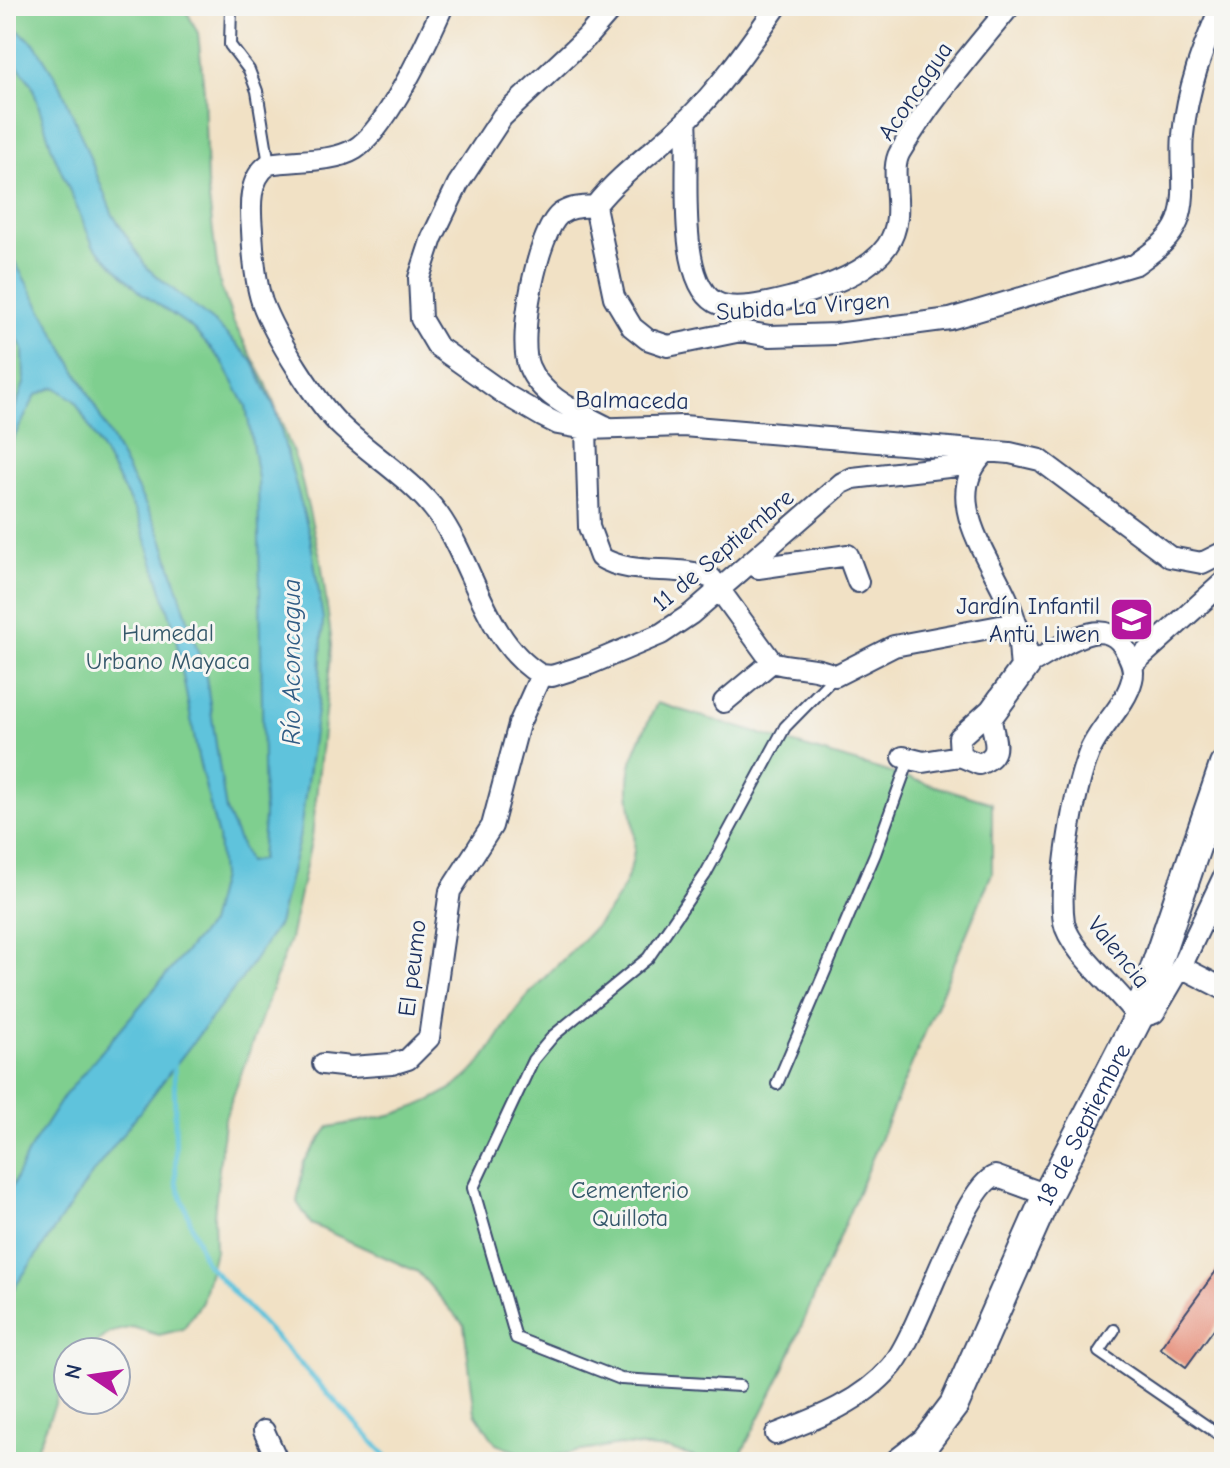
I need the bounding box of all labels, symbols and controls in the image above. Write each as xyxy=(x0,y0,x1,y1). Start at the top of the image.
street label: Aconcagua xyxy=(872,36,958,146)
street label: Subida La Virgen xyxy=(715,286,891,326)
street label: Balmaceda xyxy=(575,385,689,415)
street label: 11 de Septiembre xyxy=(647,483,799,617)
water label: Río Aconcagua xyxy=(277,579,307,745)
place label: Jardín Infantil Antü Liwen xyxy=(956,592,1100,648)
school or university icon: Jardín Infantil Antü Liwen xyxy=(1107,596,1155,644)
park label: Humedal Urbano Mayaca xyxy=(86,619,250,675)
street label: Valencia xyxy=(1082,911,1156,993)
street label: El peumo xyxy=(392,918,432,1018)
street label: 18 de Septiembre xyxy=(1030,1039,1136,1210)
park label: Cementerio Quillota xyxy=(571,1176,689,1232)
north arrow xyxy=(52,1336,132,1416)
text: N xyxy=(59,1362,88,1382)

